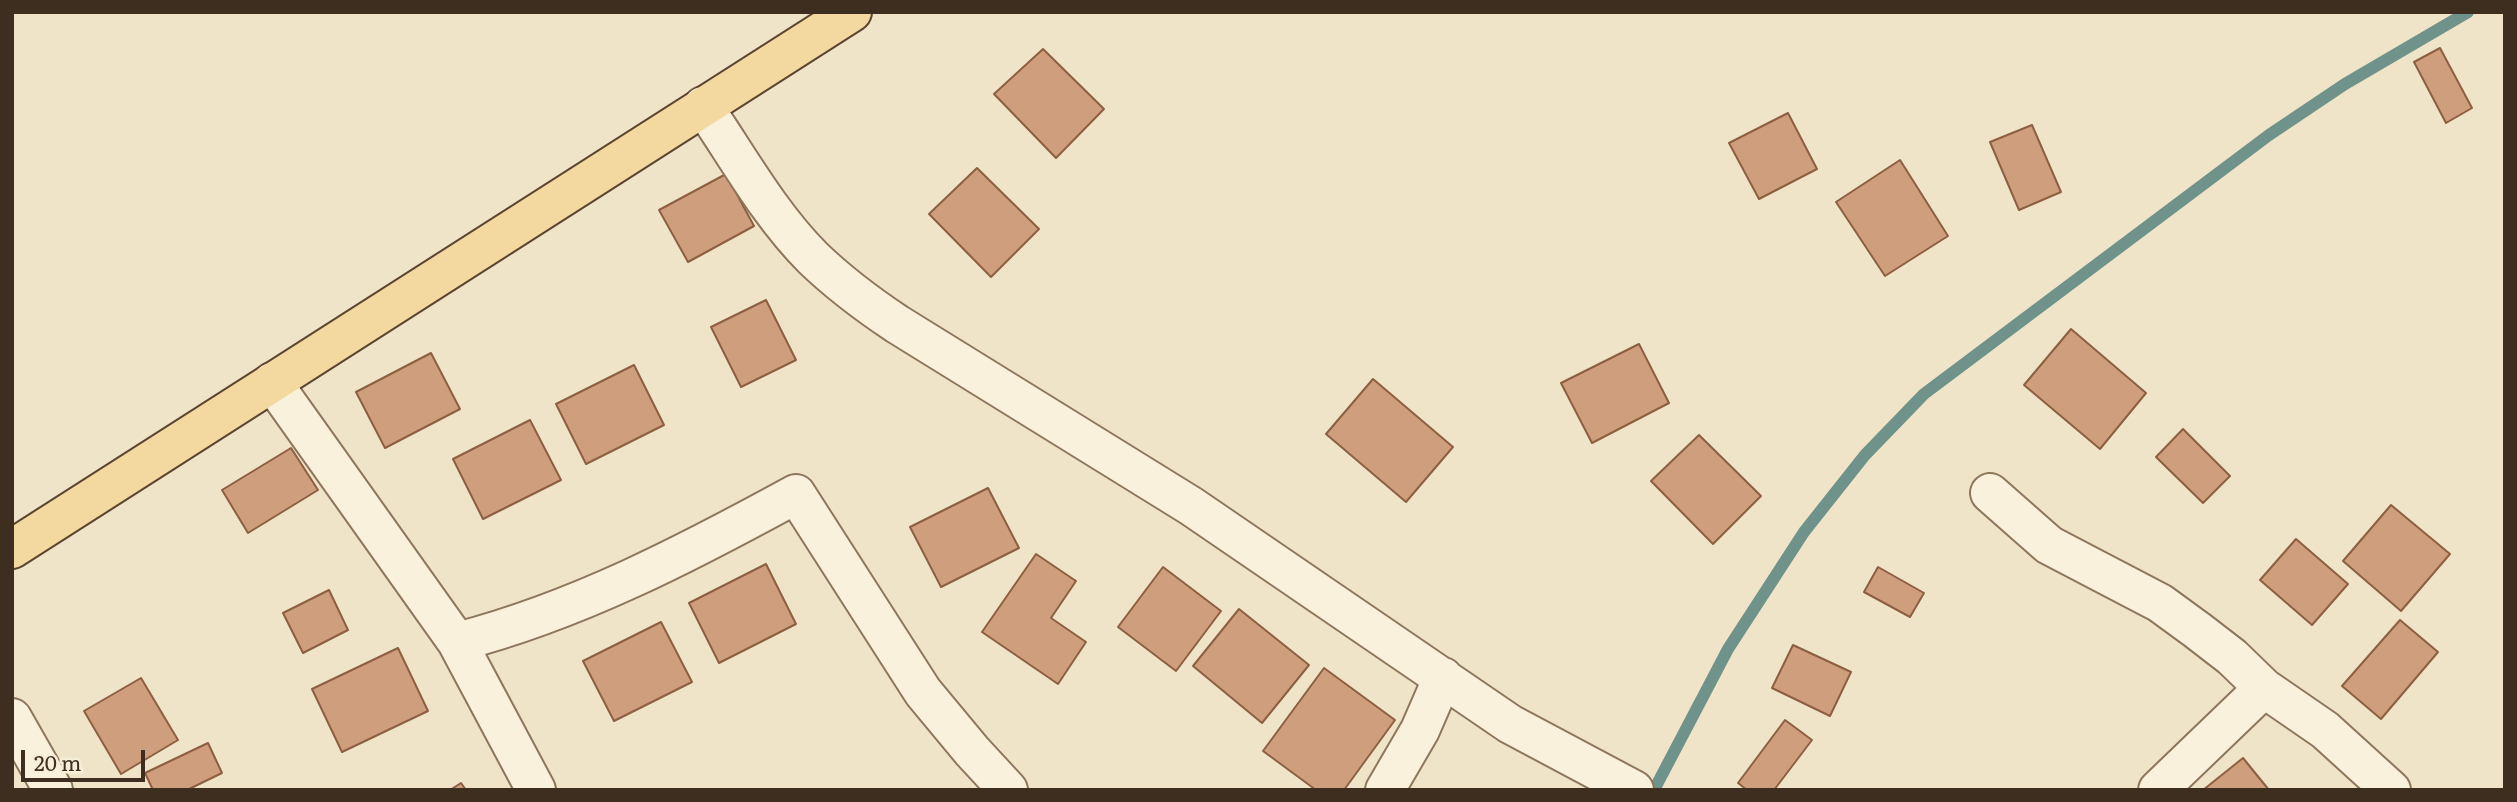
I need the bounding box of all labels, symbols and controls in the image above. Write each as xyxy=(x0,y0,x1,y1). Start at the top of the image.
scale bar xyxy=(24,736,149,780)
text: 20 m xyxy=(34,746,81,777)

